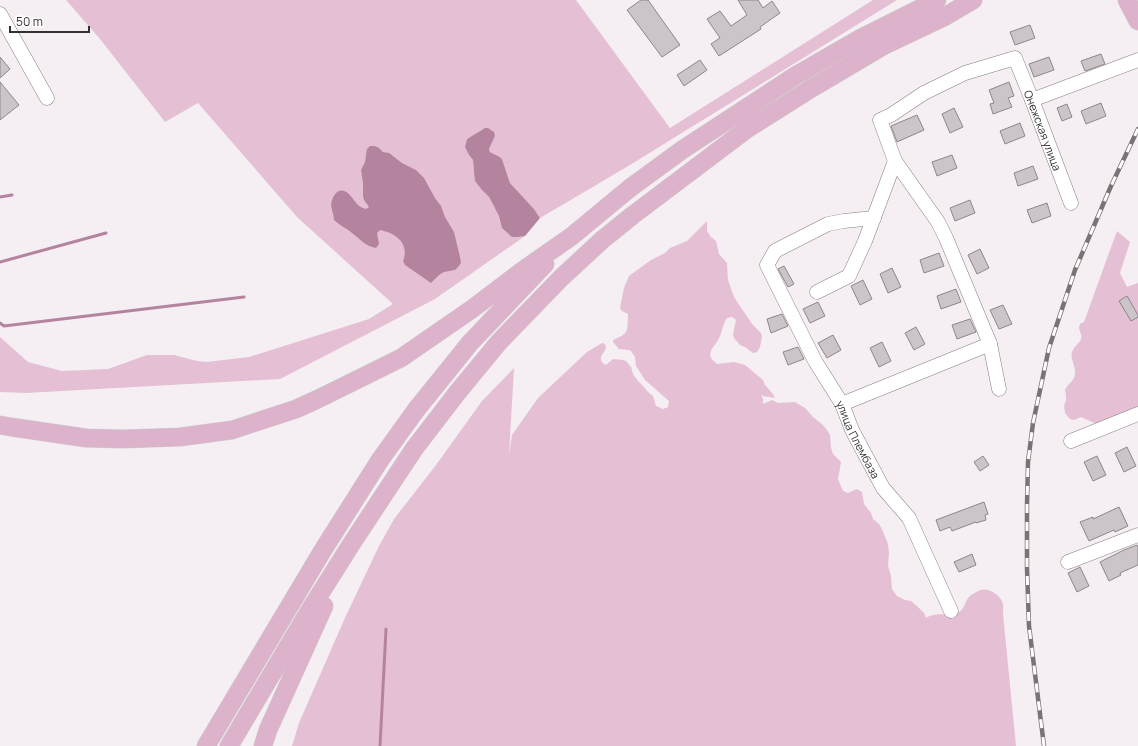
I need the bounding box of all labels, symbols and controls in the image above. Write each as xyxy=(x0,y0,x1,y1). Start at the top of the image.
scale bar xyxy=(10,8,89,34)
text: 50 m xyxy=(16,13,43,30)
street label: Онежская улица xyxy=(1021,88,1066,173)
street label: улица Плембаза xyxy=(834,397,884,481)

